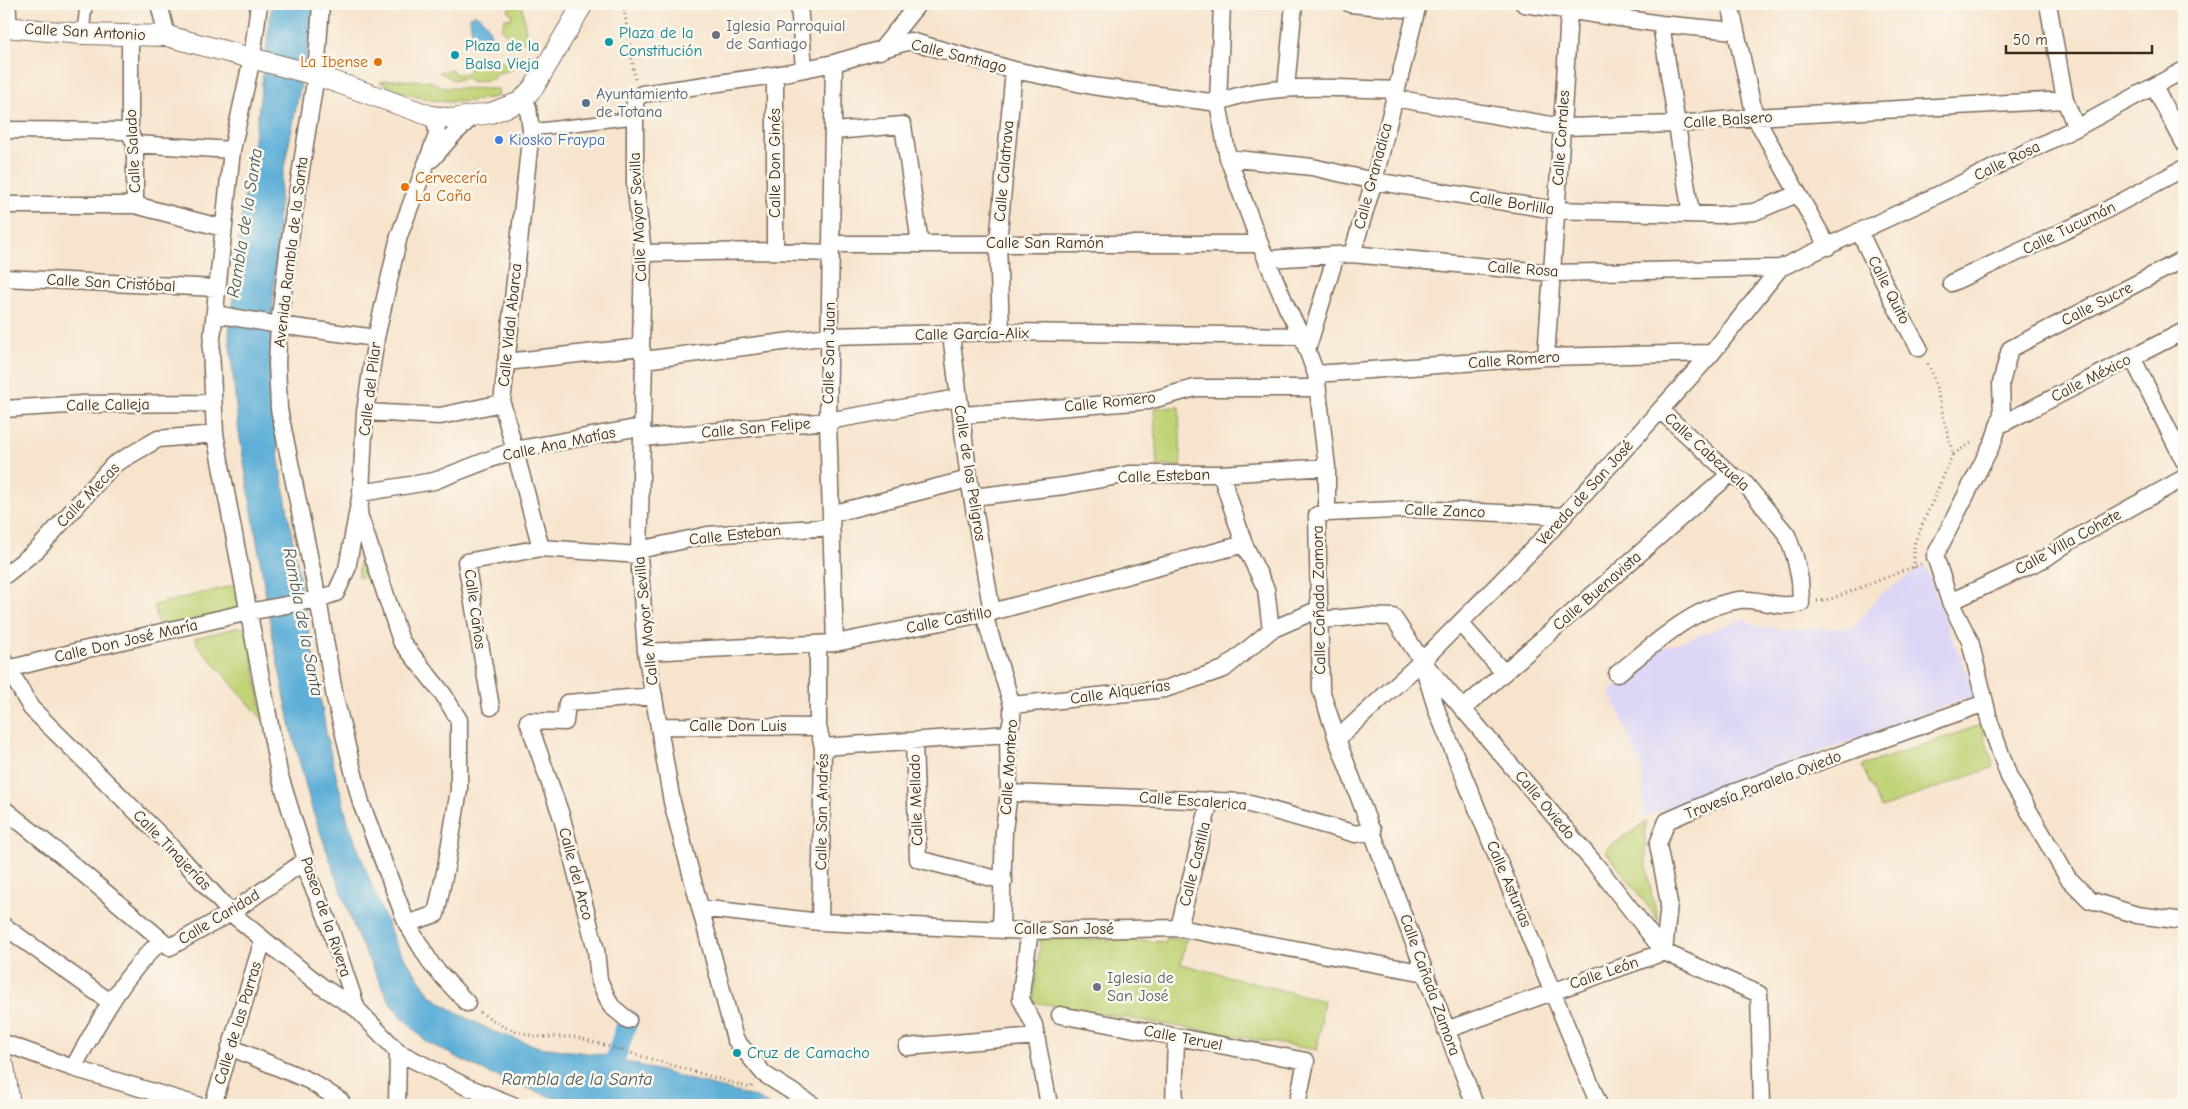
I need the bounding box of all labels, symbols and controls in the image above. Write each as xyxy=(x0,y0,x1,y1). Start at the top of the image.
place label: Iglesia Parroquial de Santiago xyxy=(726,17,845,53)
street label: Calle San Antonio xyxy=(24,20,146,44)
scale bar xyxy=(2006,22,2152,54)
place label: Plaza de la Constitución xyxy=(619,24,702,60)
marker: Iglesia Parroquial de Santiago xyxy=(710,29,722,41)
text: 50 m xyxy=(2013,31,2048,49)
street label: Calle Santiago xyxy=(909,35,1009,77)
marker: Plaza de la Constitución xyxy=(603,36,615,48)
place label: Plaza de la Balsa Vieja xyxy=(465,37,540,73)
marker: Plaza de la Balsa Vieja xyxy=(449,49,461,61)
place label: La Ibense xyxy=(300,53,368,71)
marker: La Ibense xyxy=(372,56,384,68)
place label: Ayuntamiento de Totana xyxy=(596,85,688,121)
street label: Calle Corrales xyxy=(1549,89,1573,186)
marker: Ayuntamiento de Totana xyxy=(580,97,592,109)
street label: Calle Salado xyxy=(122,108,144,194)
street label: Calle Don Ginés xyxy=(766,108,784,218)
street label: Calle Balsero xyxy=(1683,108,1773,132)
street label: Calle Calatrava xyxy=(991,120,1017,222)
street label: Calle Granadica xyxy=(1350,121,1396,231)
place label: Kiosko Fraypa xyxy=(509,131,605,149)
marker: Kiosko Fraypa xyxy=(493,134,505,146)
street label: Calle Rosa xyxy=(1971,137,2043,185)
water label: Rambla de la Santa xyxy=(223,147,267,299)
street label: Calle Mayor Sevilla xyxy=(626,152,650,282)
street label: Avenida Rambla de la Santa xyxy=(270,156,312,348)
place label: Cervecería La Caña xyxy=(415,169,488,205)
marker: Cervecería La Caña xyxy=(399,181,411,193)
street label: Calle Borlilla xyxy=(1468,187,1556,219)
street label: Calle Tucumán xyxy=(2020,198,2118,258)
street label: Calle San Ramón xyxy=(986,234,1104,252)
street label: Calle Quito xyxy=(1864,253,1914,327)
street label: Calle Rosa xyxy=(1487,258,1559,280)
street label: Calle Vidal Abarca xyxy=(495,262,525,388)
street label: Calle San Cristóbal xyxy=(46,271,176,295)
street label: Calle Sucre xyxy=(2059,278,2135,330)
street label: Calle San Juan xyxy=(819,302,839,404)
street label: Calle García-Alix xyxy=(915,324,1030,344)
street label: Calle del Pilar xyxy=(355,340,385,437)
street label: Calle Romero xyxy=(1467,348,1561,372)
street label: Calle México xyxy=(2048,350,2134,406)
street label: Calle Romero xyxy=(1063,388,1157,416)
street label: Calle Calleja xyxy=(66,395,150,415)
street label: Calle de los Peligros xyxy=(950,404,990,542)
street label: Calle Cabezuela xyxy=(1661,409,1753,495)
street label: Calle San Felipe xyxy=(701,414,811,442)
street label: Calle Ana Matías xyxy=(501,423,617,465)
street label: Vereda de San José xyxy=(1533,437,1637,549)
street label: Calle Mecas xyxy=(53,459,123,531)
street label: Calle Esteban xyxy=(1117,465,1211,487)
street label: Calle Zanco xyxy=(1404,501,1486,521)
street label: Calle Villa Cohete xyxy=(2012,505,2124,579)
street label: Calle Esteban xyxy=(688,521,782,549)
street label: Calle Cañada Zamora xyxy=(1309,525,1329,675)
water label: Rambla de la Santa xyxy=(278,546,328,698)
street label: Calle Buenavista xyxy=(1549,548,1645,634)
street label: Calle Mayor Sevilla xyxy=(630,556,662,686)
street label: Calle Caños xyxy=(460,568,490,650)
street label: Calle Castillo xyxy=(905,603,993,637)
street label: Calle Don José María xyxy=(52,616,200,666)
street label: Calle Alquerías xyxy=(1069,676,1171,708)
street label: Calle Don Luis xyxy=(689,717,787,735)
street label: Calle Montero xyxy=(997,719,1021,815)
street label: Travesía Paralela Oviedo xyxy=(1682,747,1844,823)
street label: Calle San Andrés xyxy=(812,753,832,871)
street label: Calle Mellado xyxy=(905,754,927,846)
street label: Calle Oviedo xyxy=(1511,767,1579,843)
street label: Calle Escalerica xyxy=(1138,788,1248,814)
street label: Calle Tinajerías xyxy=(129,806,215,894)
street label: Calle Castilla xyxy=(1176,820,1214,908)
street label: Calle del Arco xyxy=(555,826,597,922)
street label: Calle Asturias xyxy=(1483,838,1535,930)
street label: Paseo de la Rivera xyxy=(297,855,355,979)
street label: Calle Caridad xyxy=(175,886,263,948)
street label: Calle Cañada Zamora xyxy=(1396,912,1464,1058)
street label: Calle San José xyxy=(1014,920,1114,938)
street label: Calle León xyxy=(1567,953,1641,993)
street label: Calle de las Parras xyxy=(211,959,265,1087)
place label: Iglesia de San José xyxy=(1107,969,1174,1005)
marker: Iglesia de San José xyxy=(1091,981,1103,993)
street label: Calle Teruel xyxy=(1142,1022,1224,1054)
place label: Cruz de Camacho xyxy=(747,1044,870,1062)
marker: Cruz de Camacho xyxy=(731,1047,743,1059)
water label: Rambla de la Santa xyxy=(501,1069,653,1090)

